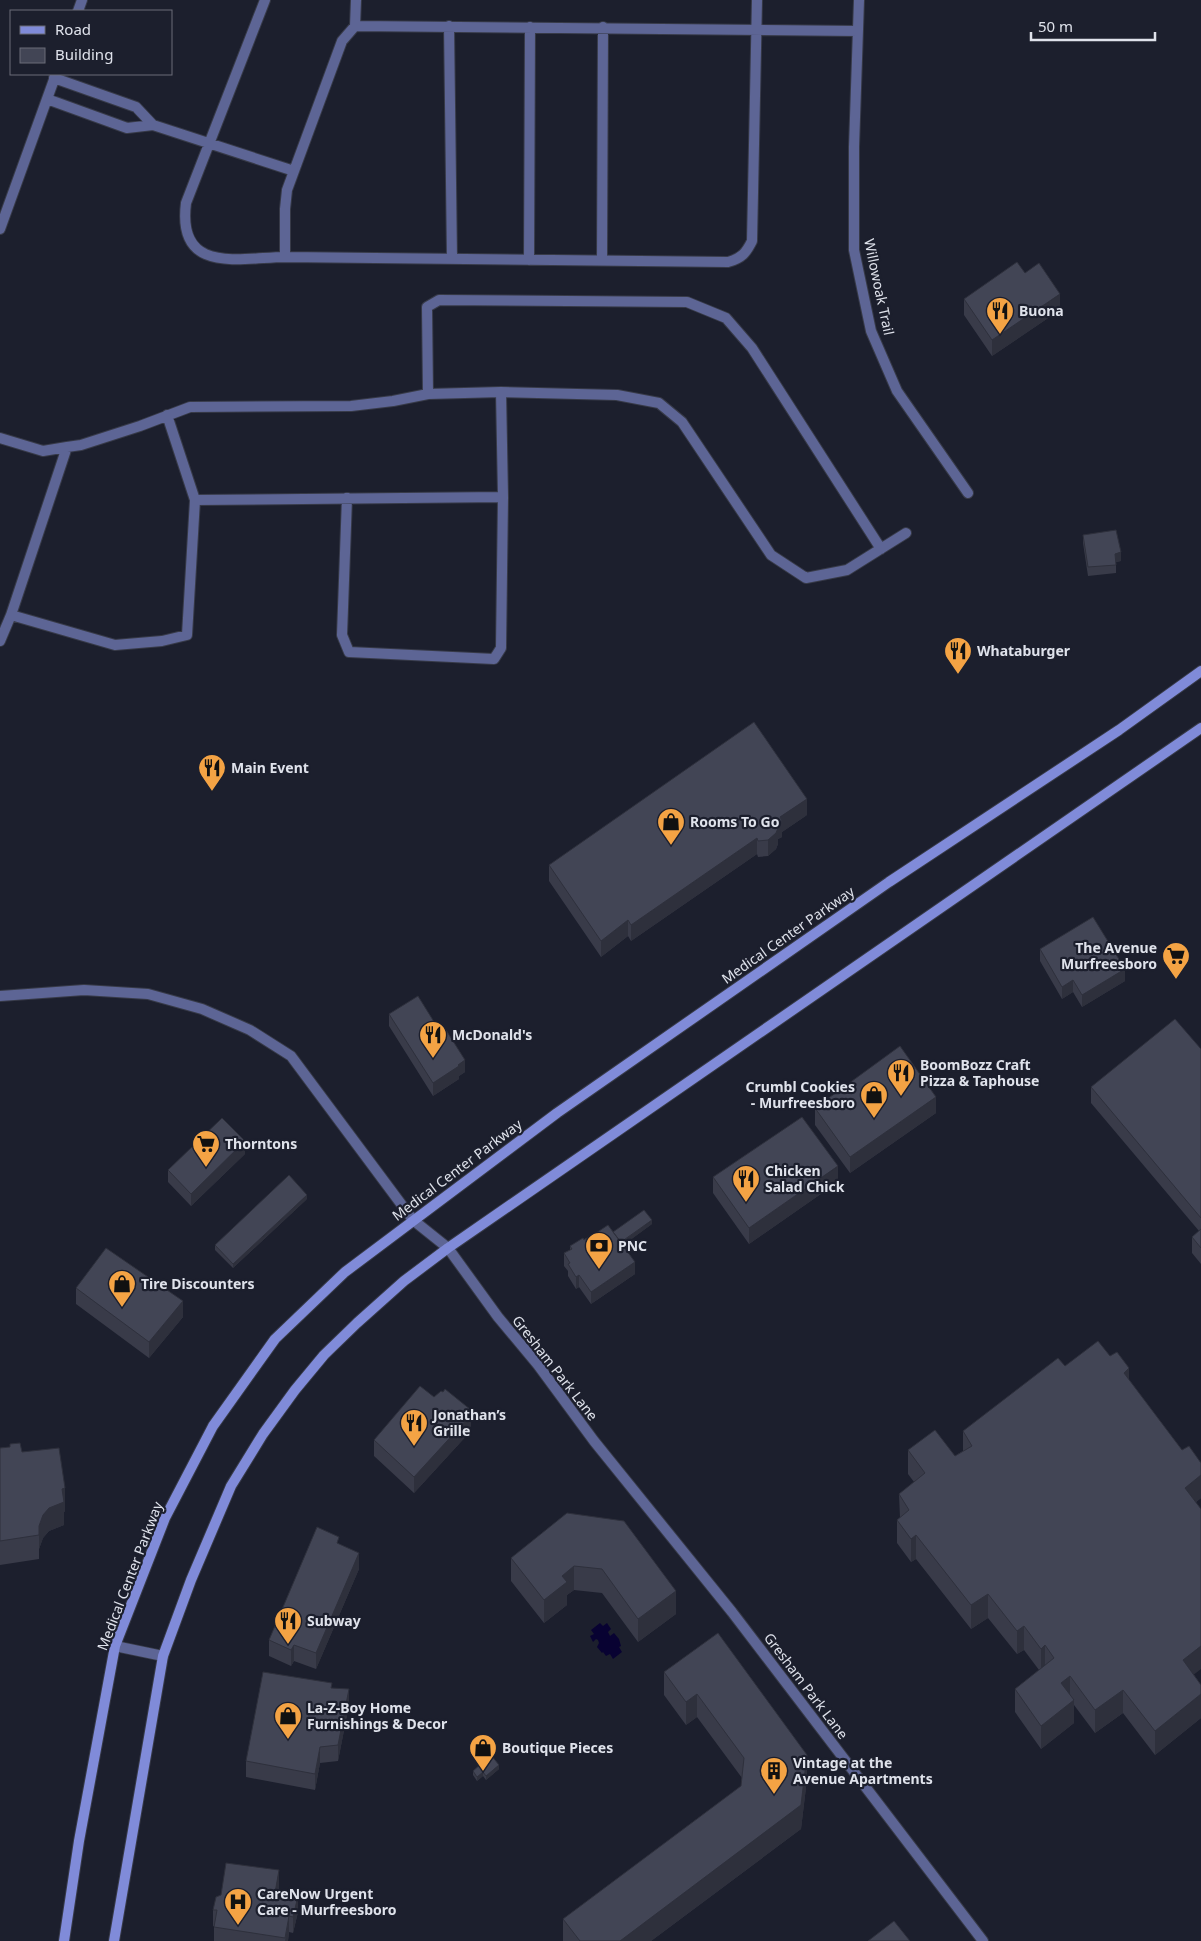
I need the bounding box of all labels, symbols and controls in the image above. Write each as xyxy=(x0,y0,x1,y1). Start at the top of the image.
legend xyxy=(10,10,172,75)
scale bar xyxy=(1031,10,1155,42)
text: 50 m xyxy=(1038,16,1073,36)
text: Road xyxy=(55,19,91,39)
text: Building xyxy=(55,44,113,64)
street label: Willowoak Trail xyxy=(860,237,899,337)
restaurant icon: Buona xyxy=(985,296,1015,335)
place label: Buona xyxy=(1019,301,1064,320)
restaurant icon: Whataburger xyxy=(943,636,973,675)
place label: Whataburger xyxy=(977,641,1071,660)
restaurant icon: Main Event xyxy=(197,753,227,792)
place label: Main Event xyxy=(231,758,309,777)
shop icon: Rooms To Go xyxy=(656,807,686,846)
place label: Rooms To Go xyxy=(690,812,780,831)
street label: Medical Center Parkway xyxy=(718,881,859,988)
place label: The Avenue Murfreesboro xyxy=(1061,938,1157,973)
supermarket icon: The Avenue Murfreesboro xyxy=(1161,941,1191,980)
restaurant icon: McDonald's xyxy=(418,1020,448,1059)
place label: McDonald's xyxy=(452,1025,532,1044)
place label: BoomBozz Craft Pizza & Taphouse xyxy=(920,1055,1039,1090)
restaurant icon: BoomBozz Craft Pizza & Taphouse xyxy=(886,1058,916,1097)
place label: Crumbl Cookies - Murfreesboro xyxy=(746,1077,855,1112)
shop icon: Crumbl Cookies - Murfreesboro xyxy=(859,1080,889,1119)
street label: Medical Center Parkway xyxy=(388,1114,526,1225)
supermarket icon: Thorntons xyxy=(191,1129,221,1168)
place label: Thorntons xyxy=(225,1134,297,1153)
place label: Chicken Salad Chick xyxy=(765,1161,845,1196)
restaurant icon: Chicken Salad Chick xyxy=(731,1164,761,1203)
bank icon: PNC xyxy=(584,1231,614,1270)
place label: PNC xyxy=(618,1236,647,1255)
shop icon: Tire Discounters xyxy=(107,1269,137,1308)
place label: Tire Discounters xyxy=(141,1274,255,1293)
street label: Gresham Park Lane xyxy=(508,1311,602,1424)
place label: Jonathan’s Grille xyxy=(431,1405,506,1440)
restaurant icon: Jonathan’s Grille xyxy=(399,1408,429,1447)
street label: Medical Center Parkway xyxy=(92,1498,167,1653)
restaurant icon: Subway xyxy=(273,1606,303,1645)
place label: Subway xyxy=(307,1611,361,1630)
street label: Gresham Park Lane xyxy=(760,1629,853,1743)
place label: La-Z-Boy Home Furnishings & Decor xyxy=(307,1698,448,1733)
shop icon: La-Z-Boy Home Furnishings & Decor xyxy=(273,1701,303,1740)
shop icon: Boutique Pieces xyxy=(468,1733,498,1772)
place label: Boutique Pieces xyxy=(502,1738,613,1757)
place label: Vintage at the Avenue Apartments xyxy=(793,1753,933,1788)
building icon: Vintage at the Avenue Apartments xyxy=(759,1756,789,1795)
place label: CareNow Urgent Care - Murfreesboro xyxy=(257,1884,397,1919)
hospital icon: CareNow Urgent Care - Murfreesboro xyxy=(223,1887,253,1926)

